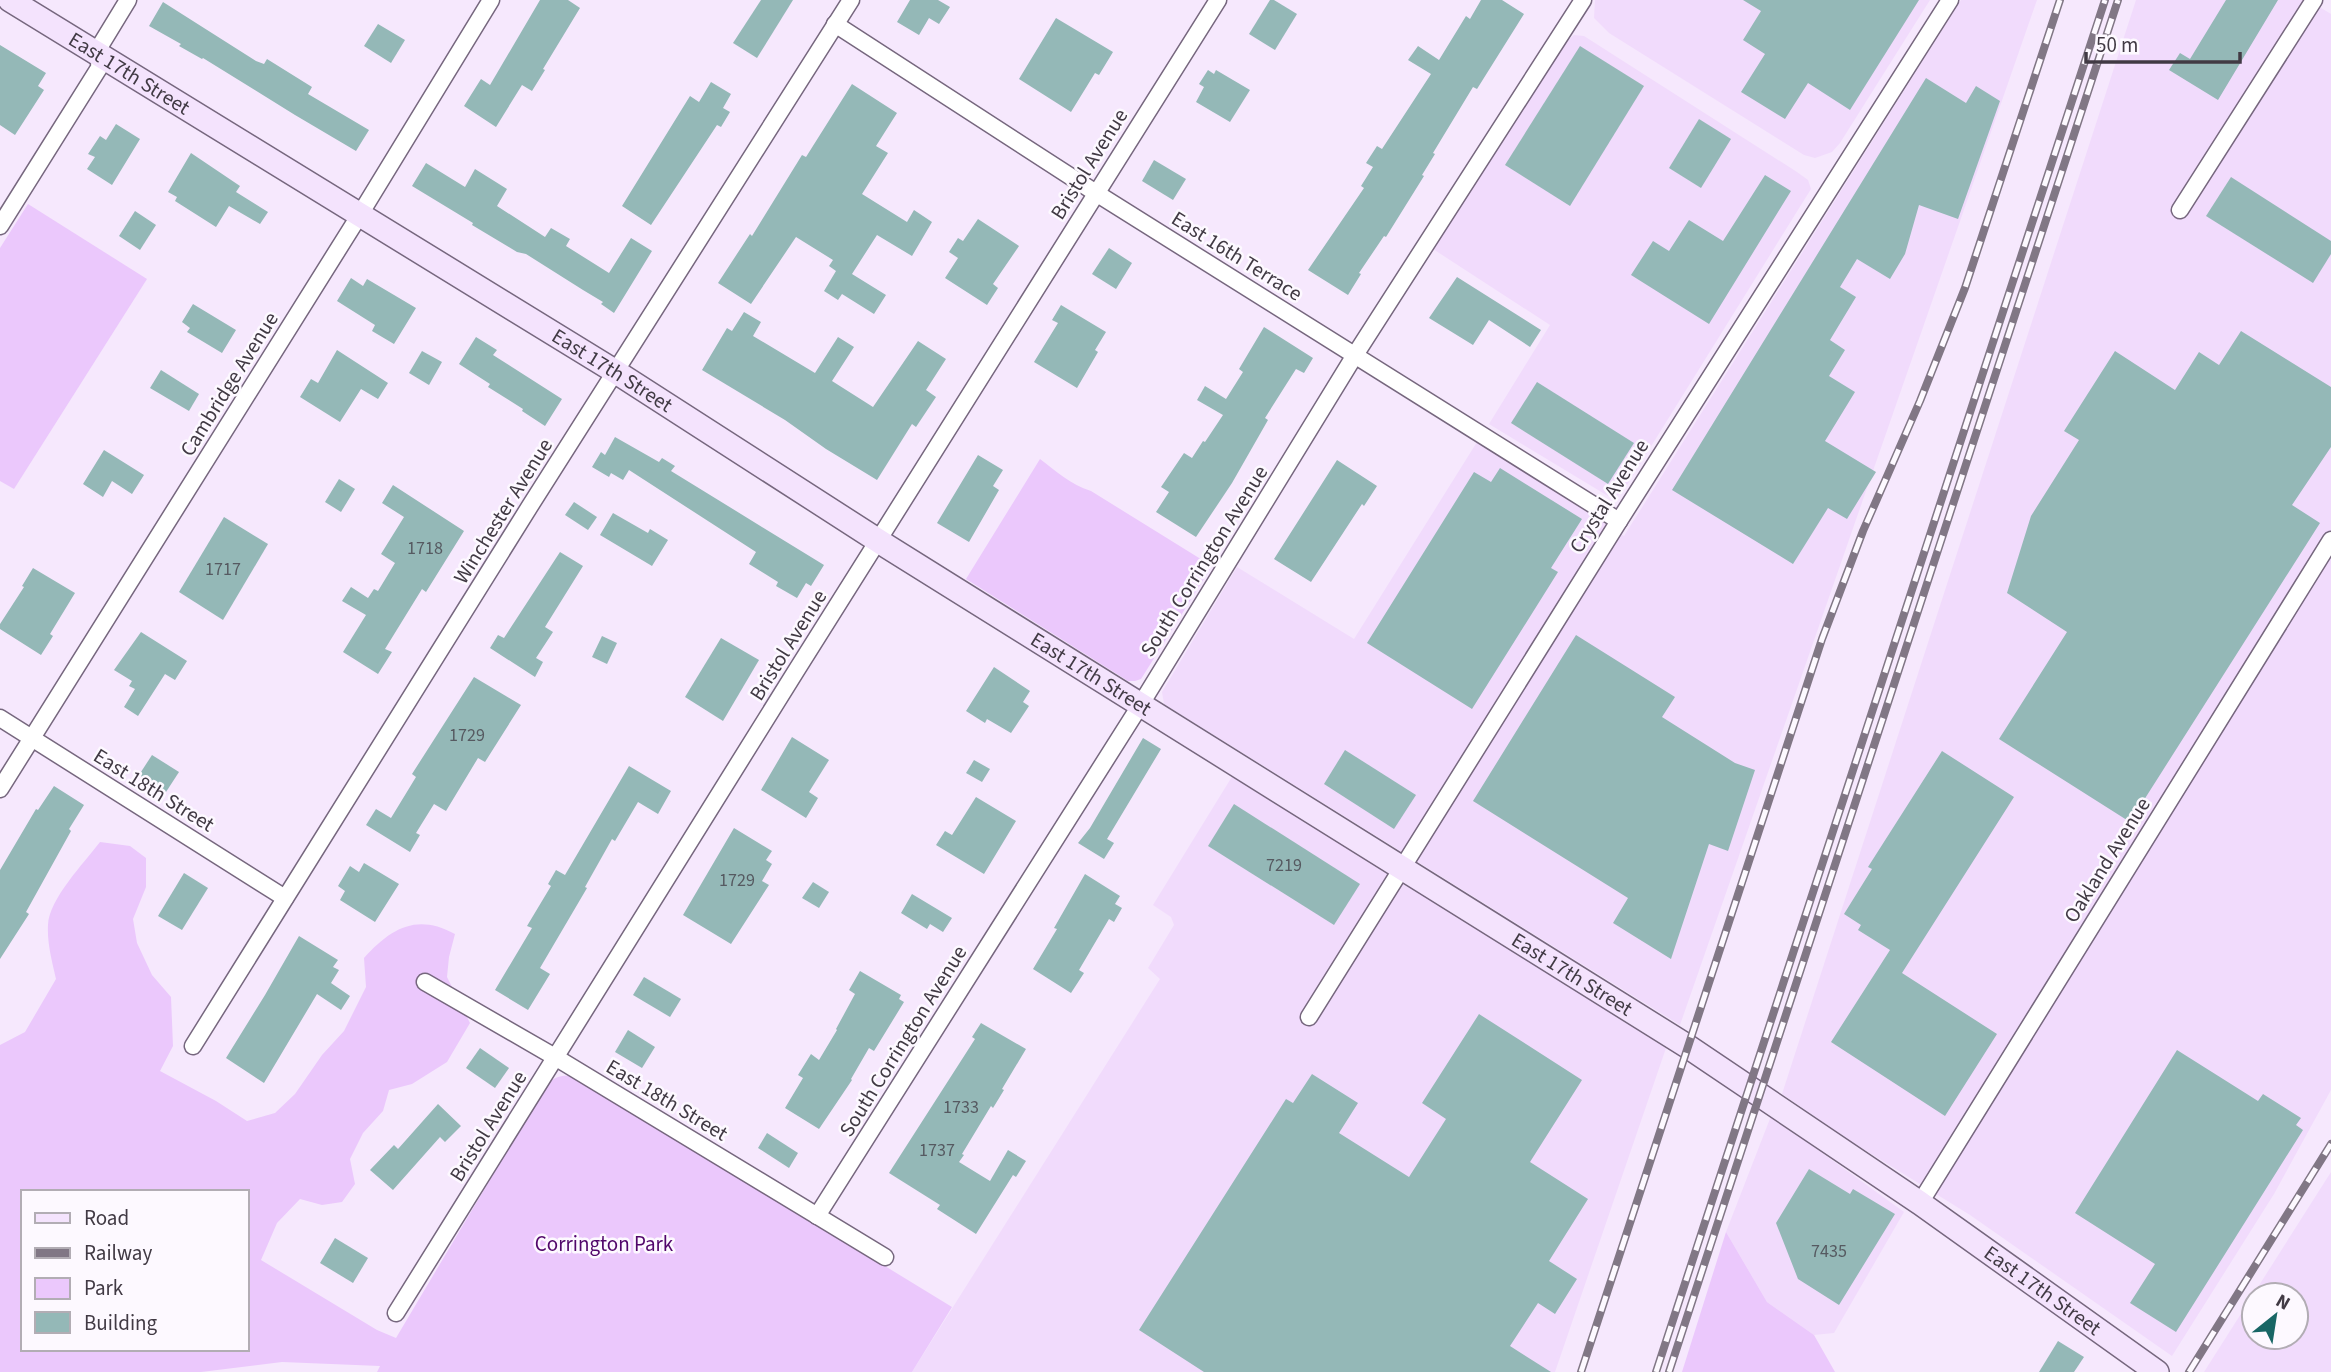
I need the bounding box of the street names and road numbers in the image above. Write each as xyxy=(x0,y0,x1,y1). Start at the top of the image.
street label: East 17th Street xyxy=(63,24,196,122)
street label: Bristol Avenue xyxy=(1043,103,1135,225)
street label: East 16th Terrace xyxy=(1166,204,1308,308)
street label: Cambridge Avenue xyxy=(172,306,286,462)
street label: East 17th Street xyxy=(546,321,679,420)
street label: Winchester Avenue xyxy=(446,432,560,590)
street label: Crystal Avenue xyxy=(1562,433,1656,559)
street label: South Corrington Avenue xyxy=(1133,460,1275,662)
street label: Bristol Avenue xyxy=(742,584,834,706)
street label: East 17th Street xyxy=(1025,625,1157,723)
street label: East 18th Street xyxy=(88,741,220,839)
street label: Oakland Avenue xyxy=(2056,791,2158,929)
street label: East 17th Street xyxy=(1506,925,1638,1023)
street label: South Corrington Avenue xyxy=(832,940,974,1142)
street label: East 18th Street xyxy=(600,1052,734,1148)
street label: Bristol Avenue xyxy=(442,1065,534,1187)
street label: East 17th Street xyxy=(1978,1238,2107,1343)

